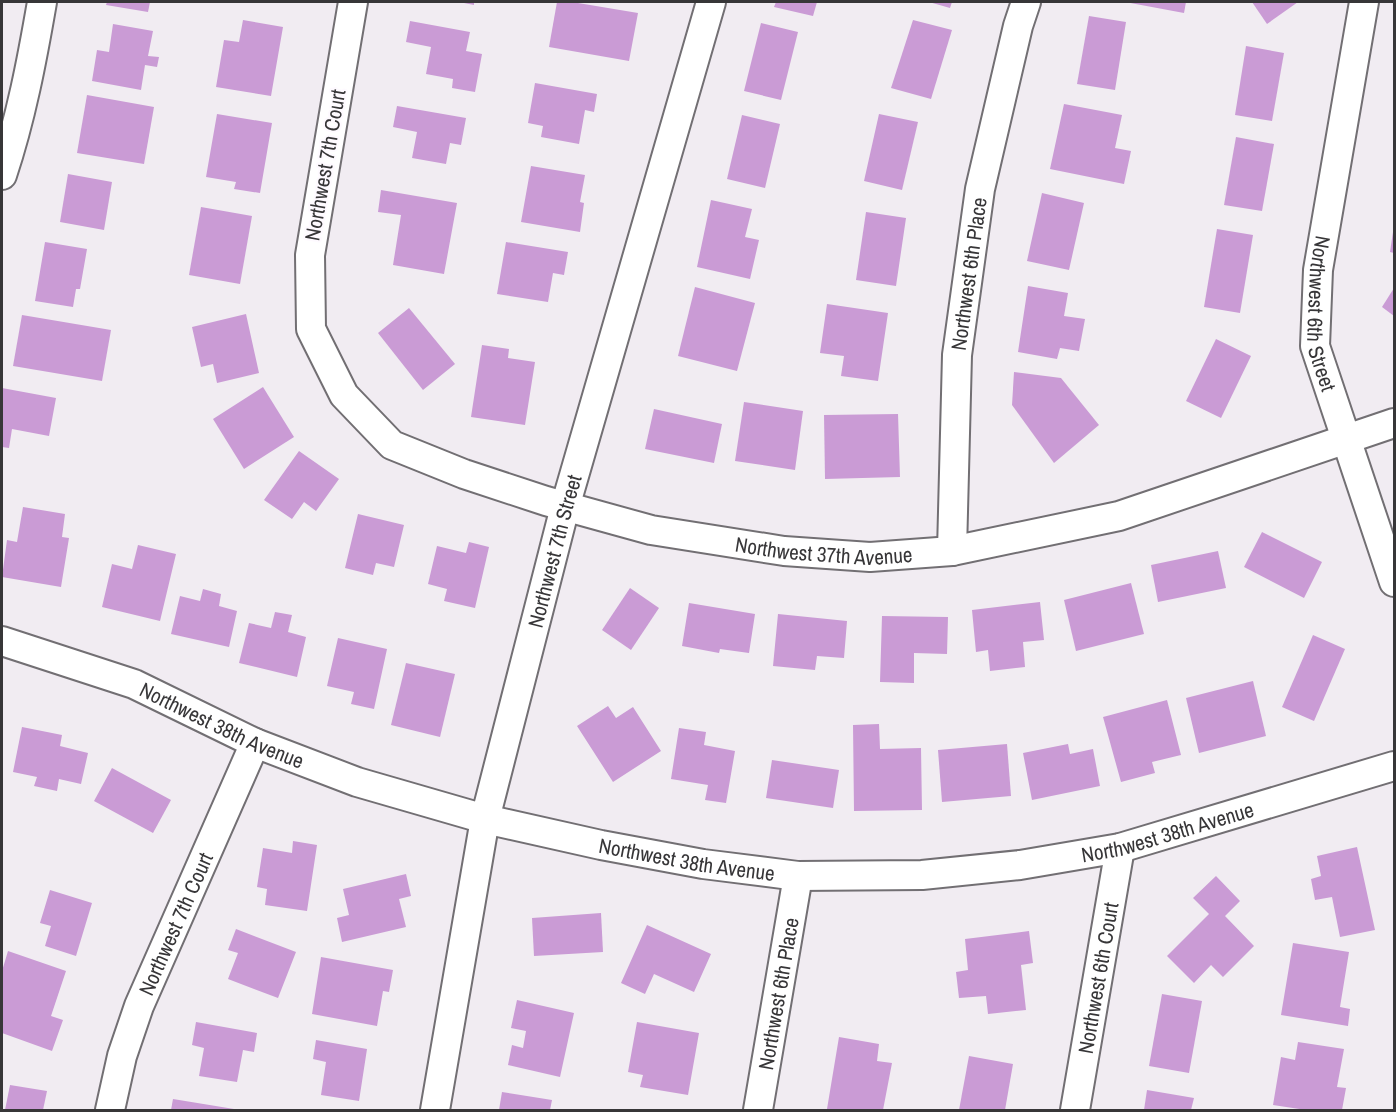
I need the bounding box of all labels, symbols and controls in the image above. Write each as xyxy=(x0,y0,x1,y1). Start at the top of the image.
street label: Northwest 7th Court xyxy=(297,87,353,243)
street label: Northwest 6th Place xyxy=(943,195,993,352)
street label: Northwest 6th Street xyxy=(1300,234,1344,395)
street label: Northwest 7th Street xyxy=(520,471,588,631)
street label: Northwest 37th Avenue xyxy=(733,529,913,572)
street label: Northwest 38th Avenue xyxy=(135,675,308,775)
street label: Northwest 38th Avenue xyxy=(1079,794,1257,869)
street label: Northwest 38th Avenue xyxy=(597,830,777,887)
street label: Northwest 7th Court xyxy=(131,848,220,1000)
street label: Northwest 6th Court xyxy=(1070,900,1125,1056)
street label: Northwest 6th Place xyxy=(751,915,805,1072)

